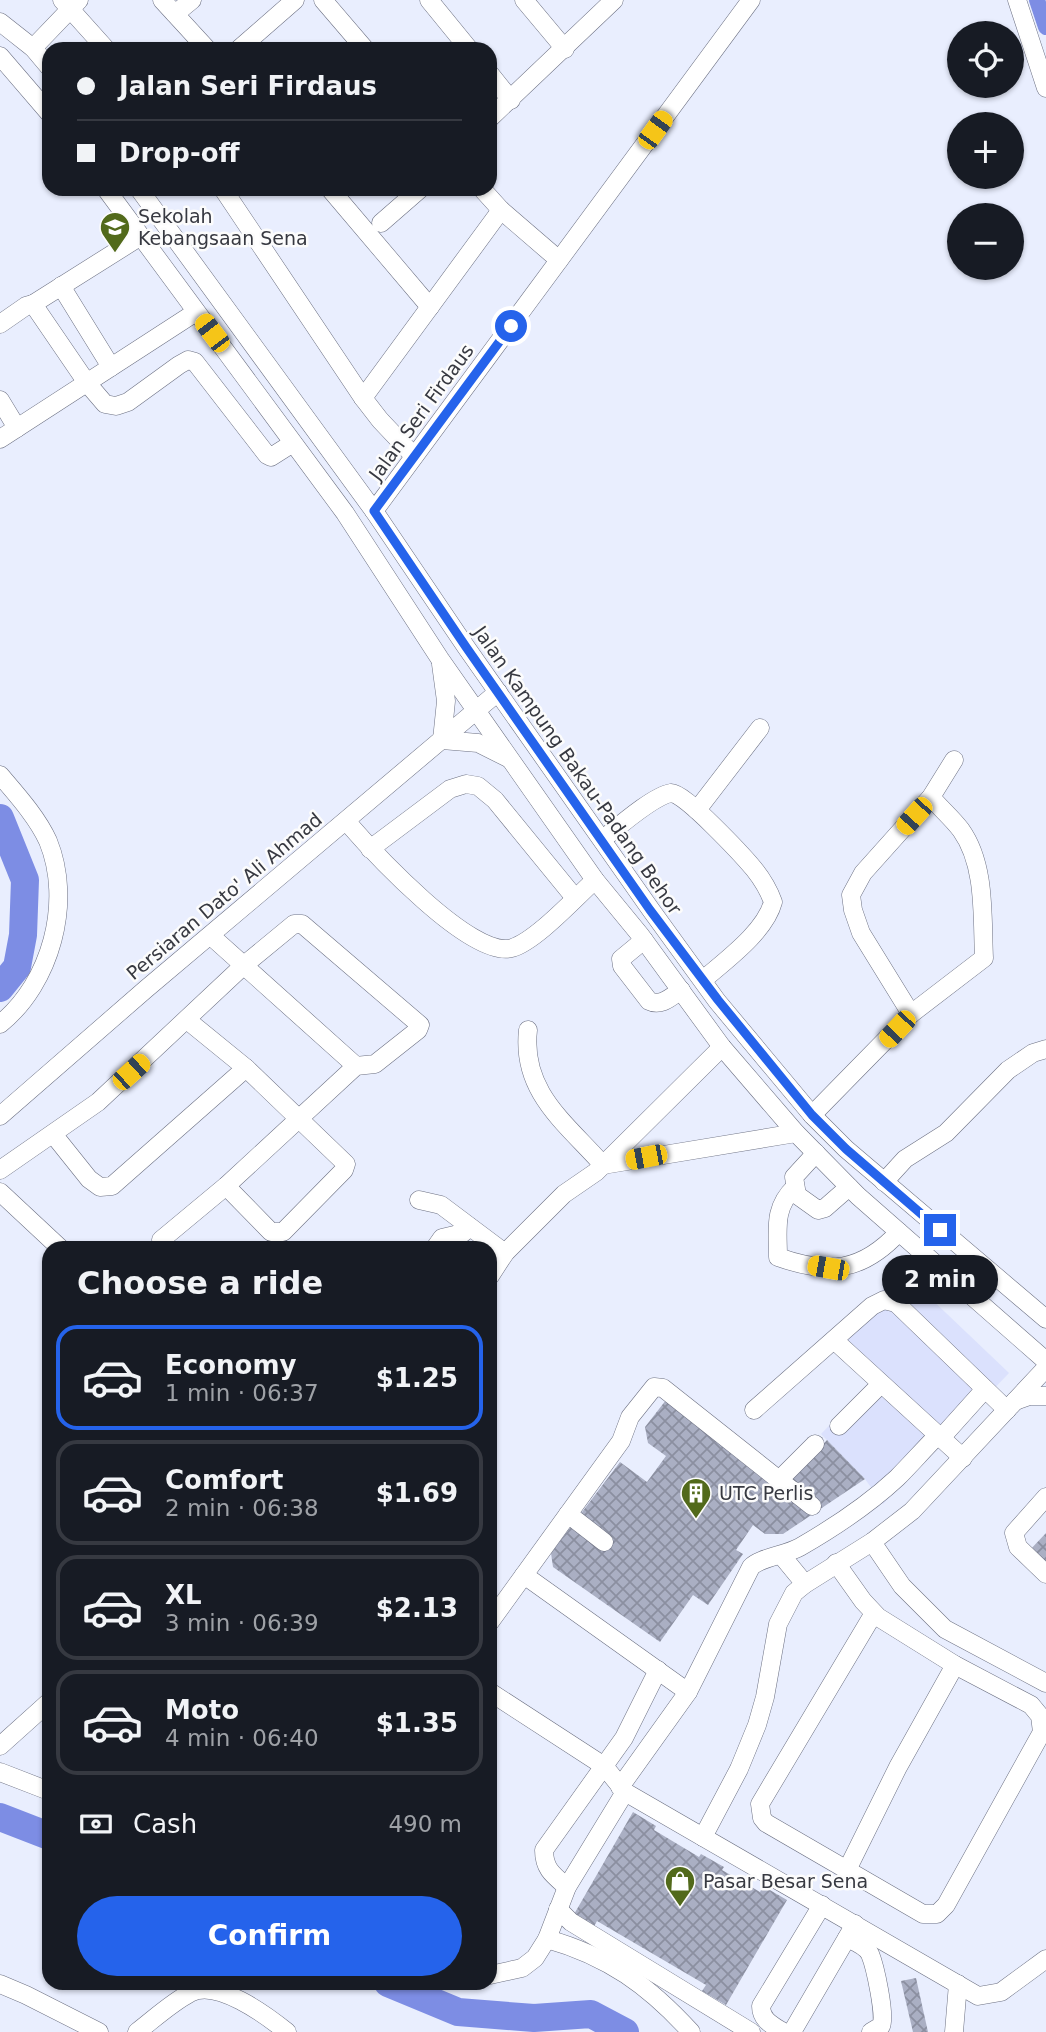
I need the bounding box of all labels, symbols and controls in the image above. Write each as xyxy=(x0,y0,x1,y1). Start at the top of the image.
map controls xyxy=(947,21,1024,280)
button: locate xyxy=(947,21,1024,98)
text: Jalan Seri Firdaus xyxy=(119,71,377,101)
car xyxy=(635,107,676,153)
button: + xyxy=(947,112,1024,189)
text: Drop-off xyxy=(119,138,240,168)
button: − xyxy=(947,203,1024,280)
place label: Sekolah Kebangsaan Sena xyxy=(138,205,308,249)
school or university icon: Sekolah Kebangsaan Sena xyxy=(98,210,132,254)
car xyxy=(191,310,234,356)
route start xyxy=(495,310,527,342)
street label: Jalan Seri Firdaus xyxy=(364,340,478,485)
street label: Jalan Kampung Bakau-Padang Behor xyxy=(469,621,687,919)
car xyxy=(893,793,936,839)
street label: Persiaran Dato' Ali Ahmad xyxy=(122,808,326,984)
car xyxy=(875,1006,920,1052)
car xyxy=(109,1050,154,1094)
car xyxy=(624,1143,669,1171)
route end xyxy=(924,1214,956,1246)
car xyxy=(806,1254,851,1282)
callout: 2 min xyxy=(882,1254,998,1304)
text: Choose a ride xyxy=(77,1264,323,1302)
text: 2 min xyxy=(904,1266,976,1292)
icon: car xyxy=(81,1346,144,1409)
text: Economy xyxy=(165,1350,296,1380)
text: $1.25 xyxy=(376,1363,458,1393)
text: 1 min · 06:37 xyxy=(165,1380,319,1406)
icon: car xyxy=(81,1461,144,1524)
text: Comfort xyxy=(165,1465,283,1495)
building icon: UTC Perlis xyxy=(679,1476,713,1520)
text: $1.69 xyxy=(376,1478,458,1508)
place label: UTC Perlis xyxy=(719,1482,813,1504)
text: 2 min · 06:38 xyxy=(165,1495,319,1521)
icon: car xyxy=(81,1576,144,1639)
text: XL xyxy=(165,1580,202,1610)
text: $2.13 xyxy=(376,1593,458,1623)
text: 3 min · 06:39 xyxy=(165,1610,319,1636)
icon: car xyxy=(81,1691,144,1754)
text: Moto xyxy=(165,1695,239,1725)
text: $1.35 xyxy=(376,1708,458,1738)
text: 4 min · 06:40 xyxy=(165,1725,319,1751)
icon: cash xyxy=(77,1805,115,1843)
text: Cash xyxy=(133,1809,197,1839)
text: 490 m xyxy=(388,1811,462,1837)
shop icon: Pasar Besar Sena xyxy=(663,1864,697,1908)
place label: Pasar Besar Sena xyxy=(703,1870,868,1892)
button: Confirm xyxy=(77,1896,462,1976)

